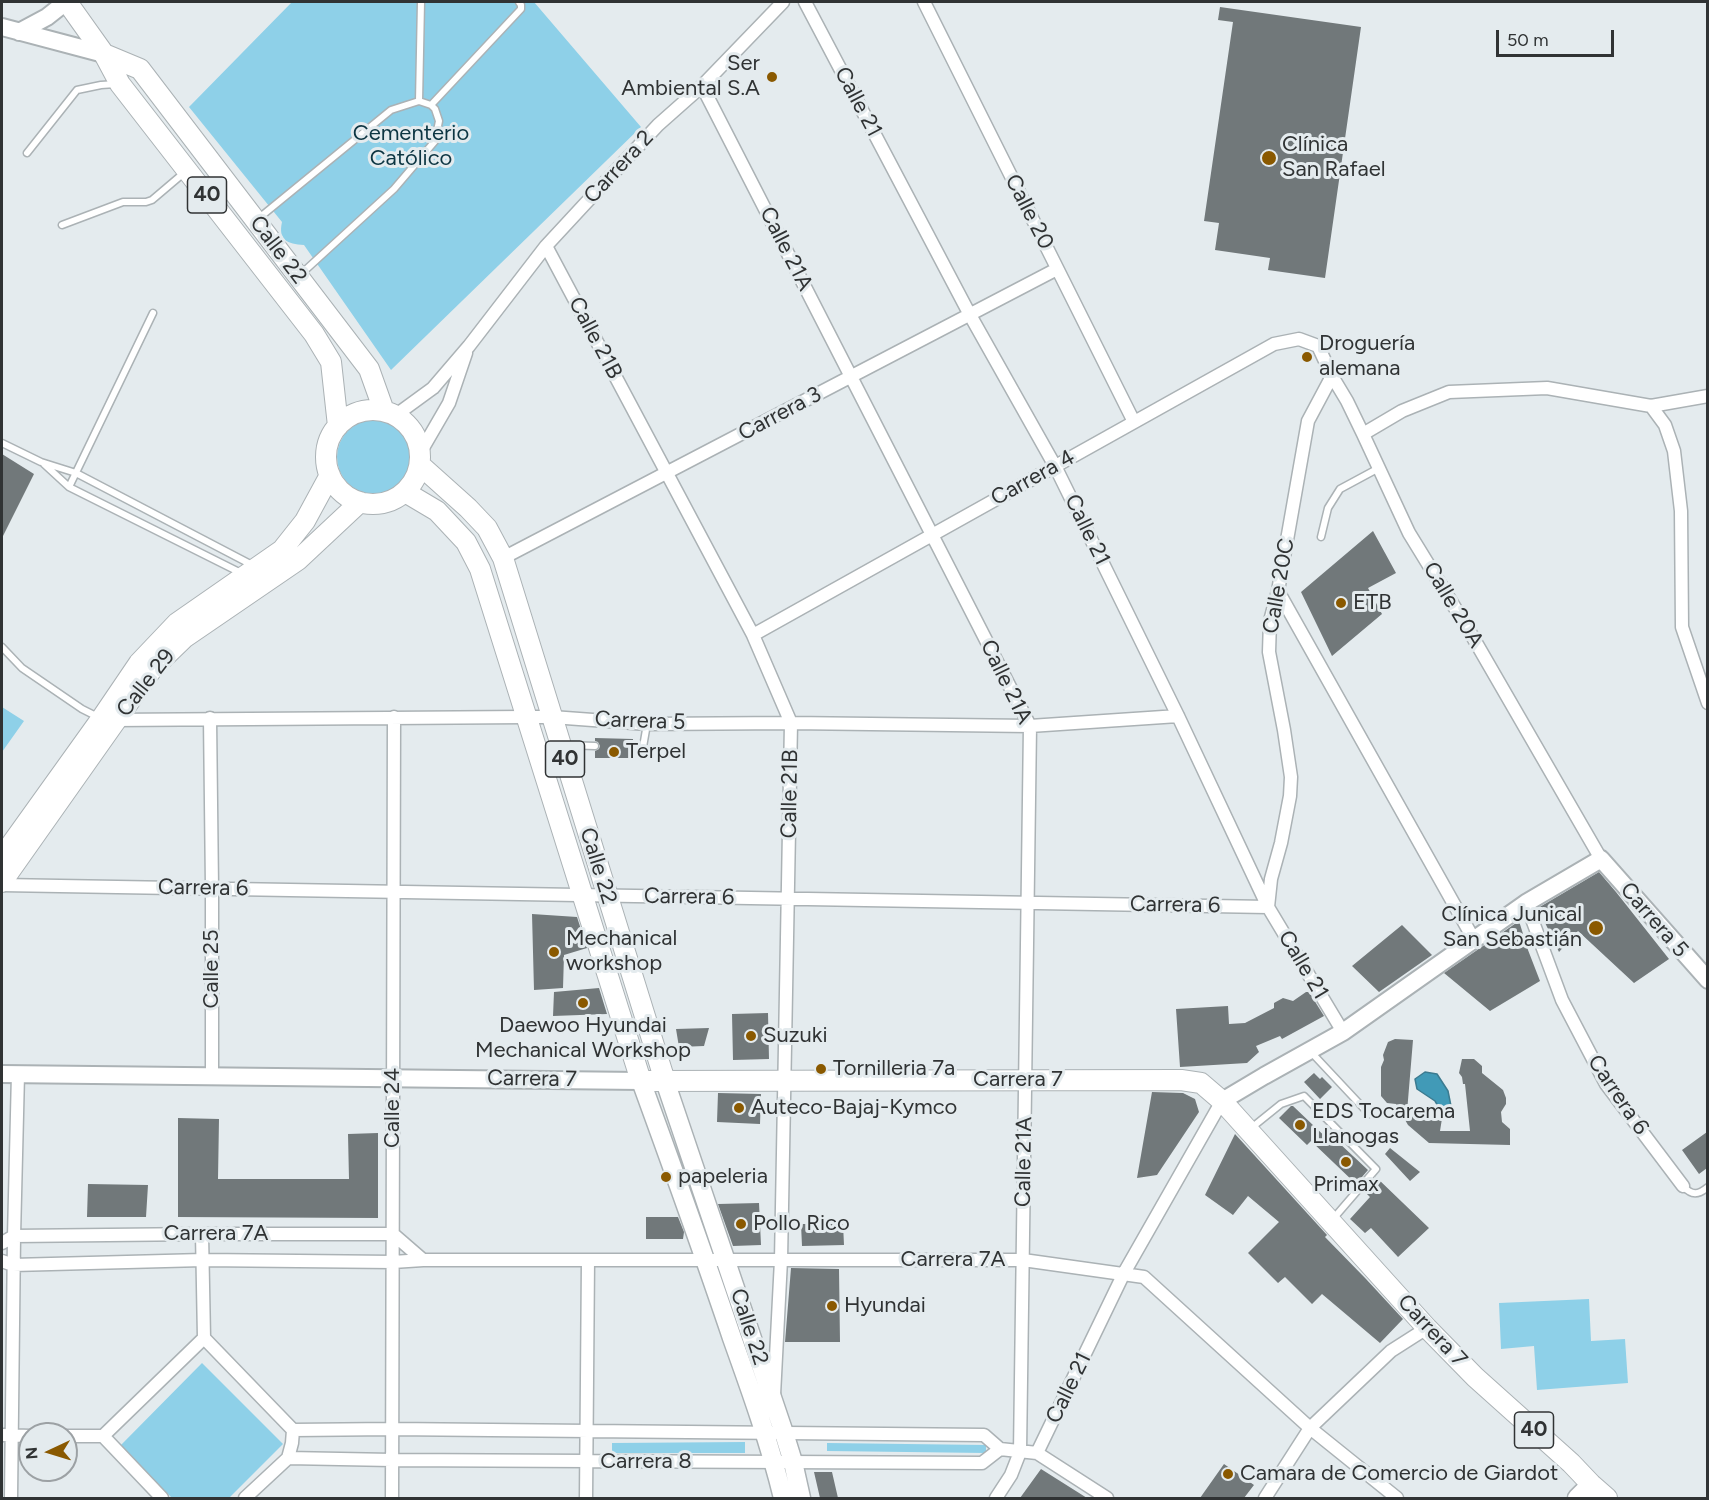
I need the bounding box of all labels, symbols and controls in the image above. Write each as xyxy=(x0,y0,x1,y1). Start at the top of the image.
scale bar xyxy=(1499,18,1618,56)
text: 50 m xyxy=(1507,29,1549,51)
place label: Ser Ambiental S.A xyxy=(621,51,760,102)
street label: Calle 21 xyxy=(829,62,887,142)
marker: Ser Ambiental S.A xyxy=(765,70,779,84)
park label: Cementerio Católico xyxy=(353,121,469,172)
street label: Carrera 2 xyxy=(579,125,659,209)
place label: Clínica San Rafael xyxy=(1282,132,1386,184)
marker: Clínica San Rafael xyxy=(1260,149,1278,167)
street label: Calle 20 xyxy=(999,170,1059,254)
road number: 40 xyxy=(188,177,226,213)
street label: Calle 21A xyxy=(754,203,818,295)
street label: Calle 22 xyxy=(244,211,312,289)
street label: Calle 21B xyxy=(562,292,628,384)
place label: Droguería alemana xyxy=(1319,331,1415,382)
marker: Droguería alemana xyxy=(1300,350,1314,364)
street label: Carrera 3 xyxy=(734,381,826,447)
street label: Carrera 4 xyxy=(986,444,1080,512)
street label: Calle 21 xyxy=(1059,490,1115,570)
street label: Calle 20C xyxy=(1258,536,1300,636)
street label: Calle 20A xyxy=(1417,557,1489,653)
place label: ETB xyxy=(1353,590,1392,616)
marker: ETB xyxy=(1334,596,1348,610)
street label: Calle 21A xyxy=(974,636,1038,728)
street label: Calle 29 xyxy=(111,644,181,722)
street label: Carrera 5 xyxy=(594,706,686,736)
place label: Terpel xyxy=(626,739,686,765)
road number: 40 xyxy=(546,741,584,777)
marker: Terpel xyxy=(607,745,621,759)
street label: Calle 21B xyxy=(776,749,804,839)
street label: Calle 22 xyxy=(574,824,622,908)
street label: Carrera 6 xyxy=(158,874,248,902)
street label: Carrera 5 xyxy=(1614,877,1694,963)
street label: Carrera 6 xyxy=(644,883,734,911)
street label: Carrera 6 xyxy=(1130,891,1220,919)
place label: Clínica Junical San Sebastián xyxy=(1441,902,1582,954)
marker: Clínica Junical San Sebastián xyxy=(1587,919,1605,937)
place label: Mechanical workshop xyxy=(566,926,677,978)
street label: Calle 21 xyxy=(1272,926,1334,1004)
street label: Calle 25 xyxy=(199,929,225,1009)
marker: Mechanical workshop xyxy=(547,945,561,959)
marker: Daewoo Hyundai Mechanical Workshop xyxy=(576,996,590,1010)
place label: Daewoo Hyundai Mechanical Workshop xyxy=(475,1013,691,1064)
place label: Suzuki xyxy=(763,1023,828,1049)
marker: Suzuki xyxy=(744,1029,758,1043)
street label: Carrera 6 xyxy=(1582,1050,1654,1140)
place label: Tornilleria 7a xyxy=(833,1056,955,1082)
marker: Tornilleria 7a xyxy=(814,1062,828,1076)
street label: Carrera 7 xyxy=(487,1065,577,1093)
street label: Carrera 7 xyxy=(973,1067,1063,1093)
street label: Calle 24 xyxy=(380,1068,406,1148)
place label: Auteco-Bajaj-Kymco xyxy=(751,1095,957,1121)
place label: EDS Tocarema Llanogas xyxy=(1312,1099,1455,1150)
marker: Auteco-Bajaj-Kymco xyxy=(732,1101,746,1115)
street label: Calle 21A xyxy=(1010,1117,1038,1207)
marker: EDS Tocarema Llanogas xyxy=(1293,1118,1307,1132)
marker: Primax xyxy=(1339,1155,1353,1169)
place label: papeleria xyxy=(678,1164,768,1190)
marker: papeleria xyxy=(659,1170,673,1184)
place label: Primax xyxy=(1313,1172,1379,1198)
place label: Pollo Rico xyxy=(753,1211,850,1237)
marker: Pollo Rico xyxy=(734,1217,748,1231)
street label: Carrera 7A xyxy=(164,1221,268,1247)
street label: Carrera 7A xyxy=(901,1247,1005,1273)
street label: Calle 22 xyxy=(724,1285,774,1369)
street label: Carrera 7 xyxy=(1392,1289,1472,1373)
place label: Hyundai xyxy=(844,1293,926,1319)
marker: Hyundai xyxy=(825,1299,839,1313)
street label: Calle 21 xyxy=(1041,1348,1097,1428)
road number: 40 xyxy=(1514,1412,1553,1448)
north arrow xyxy=(18,1422,78,1482)
text: N xyxy=(22,1446,41,1460)
street label: Carrera 8 xyxy=(600,1449,692,1475)
place label: Camara de Comercio de Giardot xyxy=(1240,1461,1558,1487)
marker: Camara de Comercio de Giardot xyxy=(1221,1467,1235,1481)

